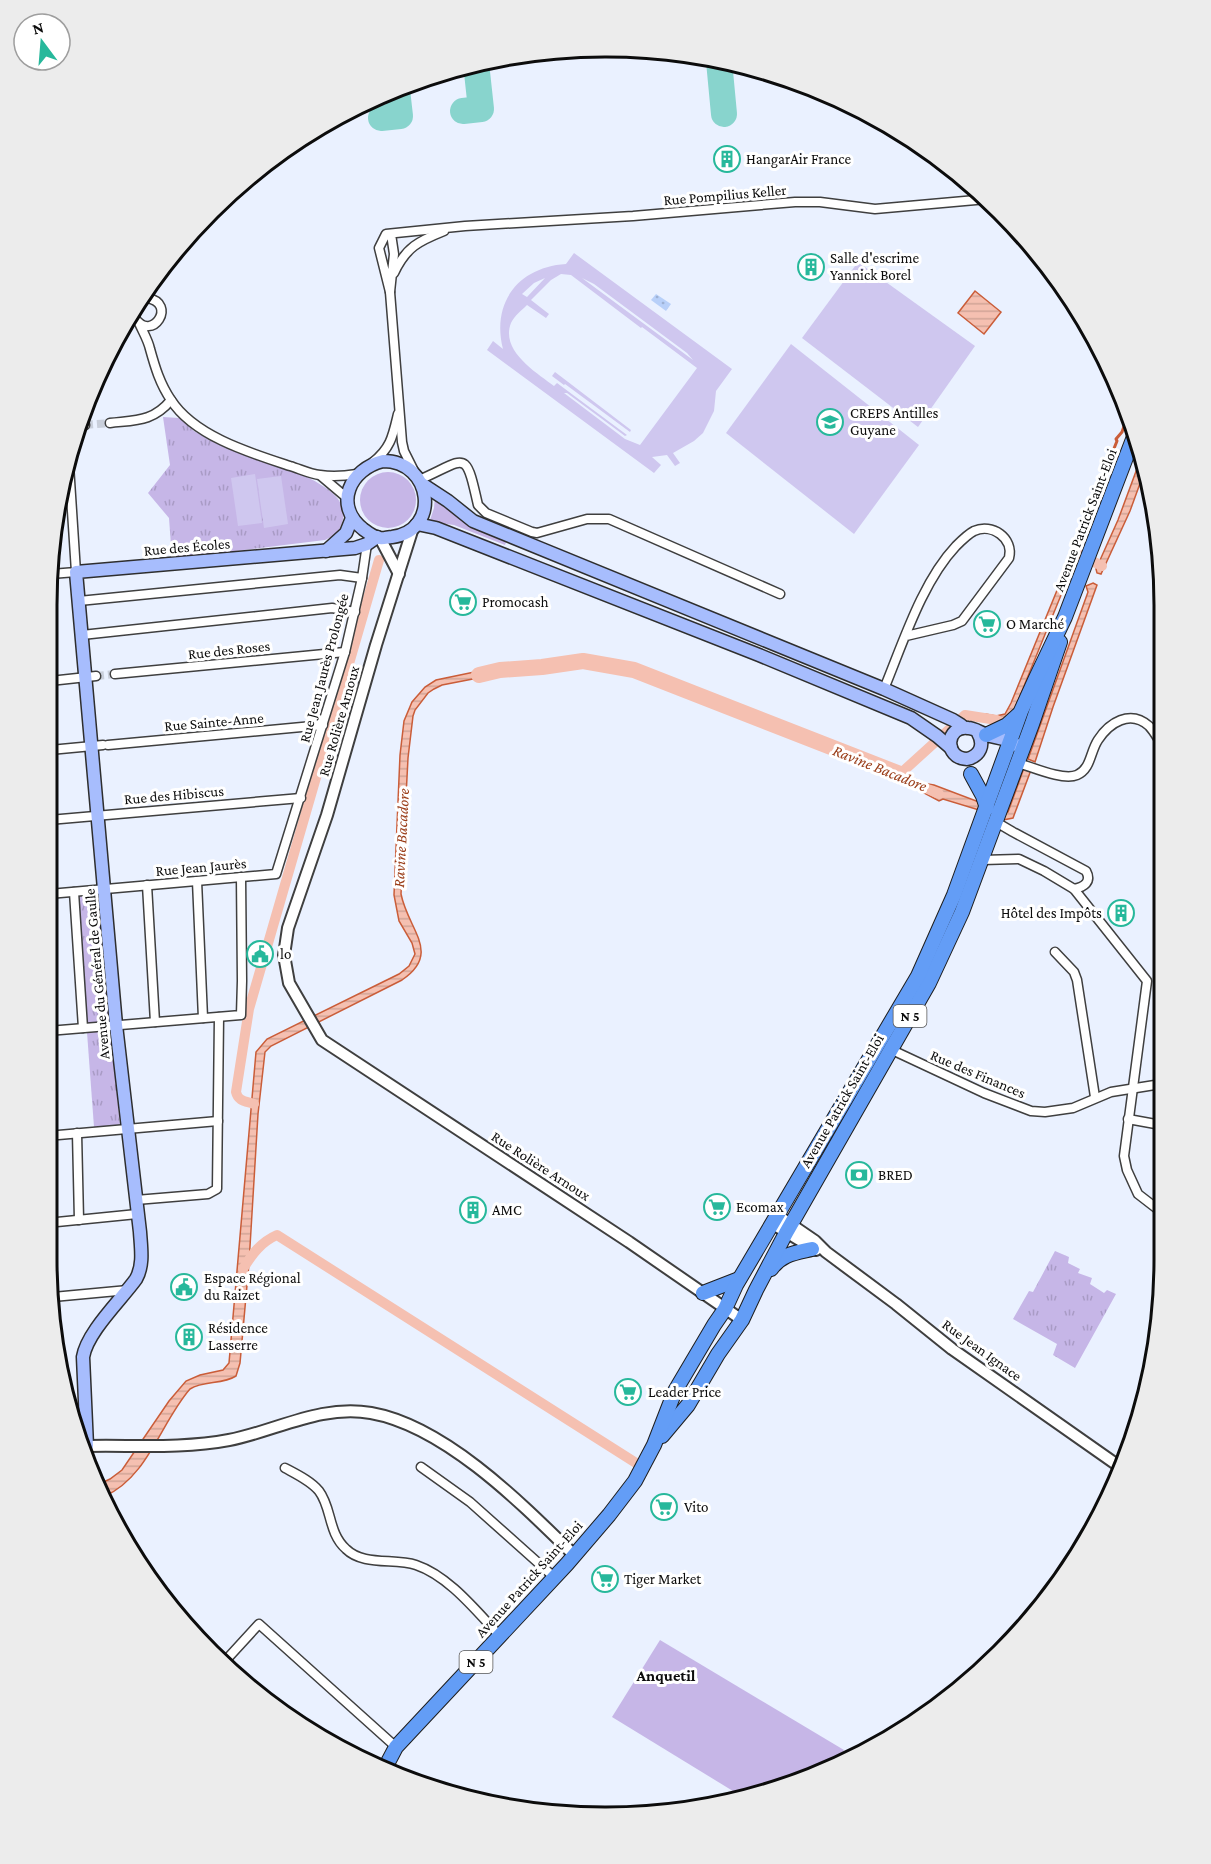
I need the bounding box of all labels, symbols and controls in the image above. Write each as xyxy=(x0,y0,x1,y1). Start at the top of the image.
north arrow xyxy=(12,12,72,72)
text: N xyxy=(30,18,46,38)
building icon: HangarAir France xyxy=(712,144,742,174)
place label: HangarAir France xyxy=(746,151,851,168)
street label: Rue Pompilius Keller xyxy=(663,182,788,209)
place label: Salle d'escrime Yannick Borel xyxy=(830,250,920,283)
building icon: Salle d'escrime Yannick Borel xyxy=(796,252,826,282)
place label: CREPS Antilles Guyane xyxy=(850,405,939,439)
school or university icon: CREPS Antilles Guyane xyxy=(815,407,845,437)
street label: Avenue Patrick Saint-Eloi xyxy=(1050,446,1120,594)
street label: Rue des Écoles xyxy=(143,535,231,559)
supermarket icon: Promocash xyxy=(448,587,478,617)
street label: Rue Jean Jaurès Prolongée xyxy=(296,591,353,745)
place label: Promocash xyxy=(482,594,549,610)
supermarket icon: O Marché xyxy=(972,609,1002,639)
place label: O Marché xyxy=(1006,616,1064,632)
street label: Rue des Roses xyxy=(187,638,271,662)
street label: Rue Rolière Arnoux xyxy=(316,664,362,778)
street label: Rue Sainte-Anne xyxy=(164,710,265,734)
water label: Ravine Bacadore xyxy=(831,741,929,795)
street label: Rue des Hibiscus xyxy=(123,783,225,807)
water label: Ravine Bacadore xyxy=(390,788,412,888)
street label: Rue Jean Jaurès xyxy=(155,855,247,880)
street label: Avenue du Général de Gaulle xyxy=(82,888,112,1060)
building icon: Hôtel des Impôts xyxy=(1106,898,1136,928)
place label: Hôtel des Impôts xyxy=(1001,905,1102,922)
public building icon: lo xyxy=(245,939,275,969)
place label: lo xyxy=(280,946,291,962)
road number: N 5 xyxy=(894,1005,926,1027)
street label: Avenue Patrick Saint-Eloi xyxy=(797,1031,887,1171)
street label: Rue des Finances xyxy=(928,1047,1028,1101)
street label: Rue Rolière Arnoux xyxy=(489,1128,593,1204)
bank icon: BRED xyxy=(844,1160,874,1190)
place label: BRED xyxy=(878,1167,913,1183)
supermarket icon: Ecomax xyxy=(702,1192,732,1222)
building icon: AMC xyxy=(458,1195,488,1225)
place label: Ecomax xyxy=(736,1199,784,1215)
place label: AMC xyxy=(492,1202,522,1218)
place label: Espace Régional du Raizet xyxy=(204,1270,301,1303)
public building icon: Espace Régional du Raizet xyxy=(169,1272,199,1302)
street label: Rue Jean Ignace xyxy=(939,1316,1025,1385)
place label: Résidence Lasserre xyxy=(208,1320,268,1353)
building icon: Résidence Lasserre xyxy=(174,1322,204,1352)
supermarket icon: Leader Price xyxy=(613,1377,643,1407)
place label: Leader Price xyxy=(648,1384,722,1400)
supermarket icon: Vito xyxy=(649,1492,679,1522)
place label: Vito xyxy=(684,1499,709,1515)
street label: Avenue Patrick Saint-Eloi xyxy=(472,1517,586,1641)
supermarket icon: Tiger Market xyxy=(590,1564,620,1594)
place label: Tiger Market xyxy=(624,1571,702,1588)
road number: N 5 xyxy=(460,1651,492,1673)
district label: Anquetil xyxy=(636,1667,696,1684)

